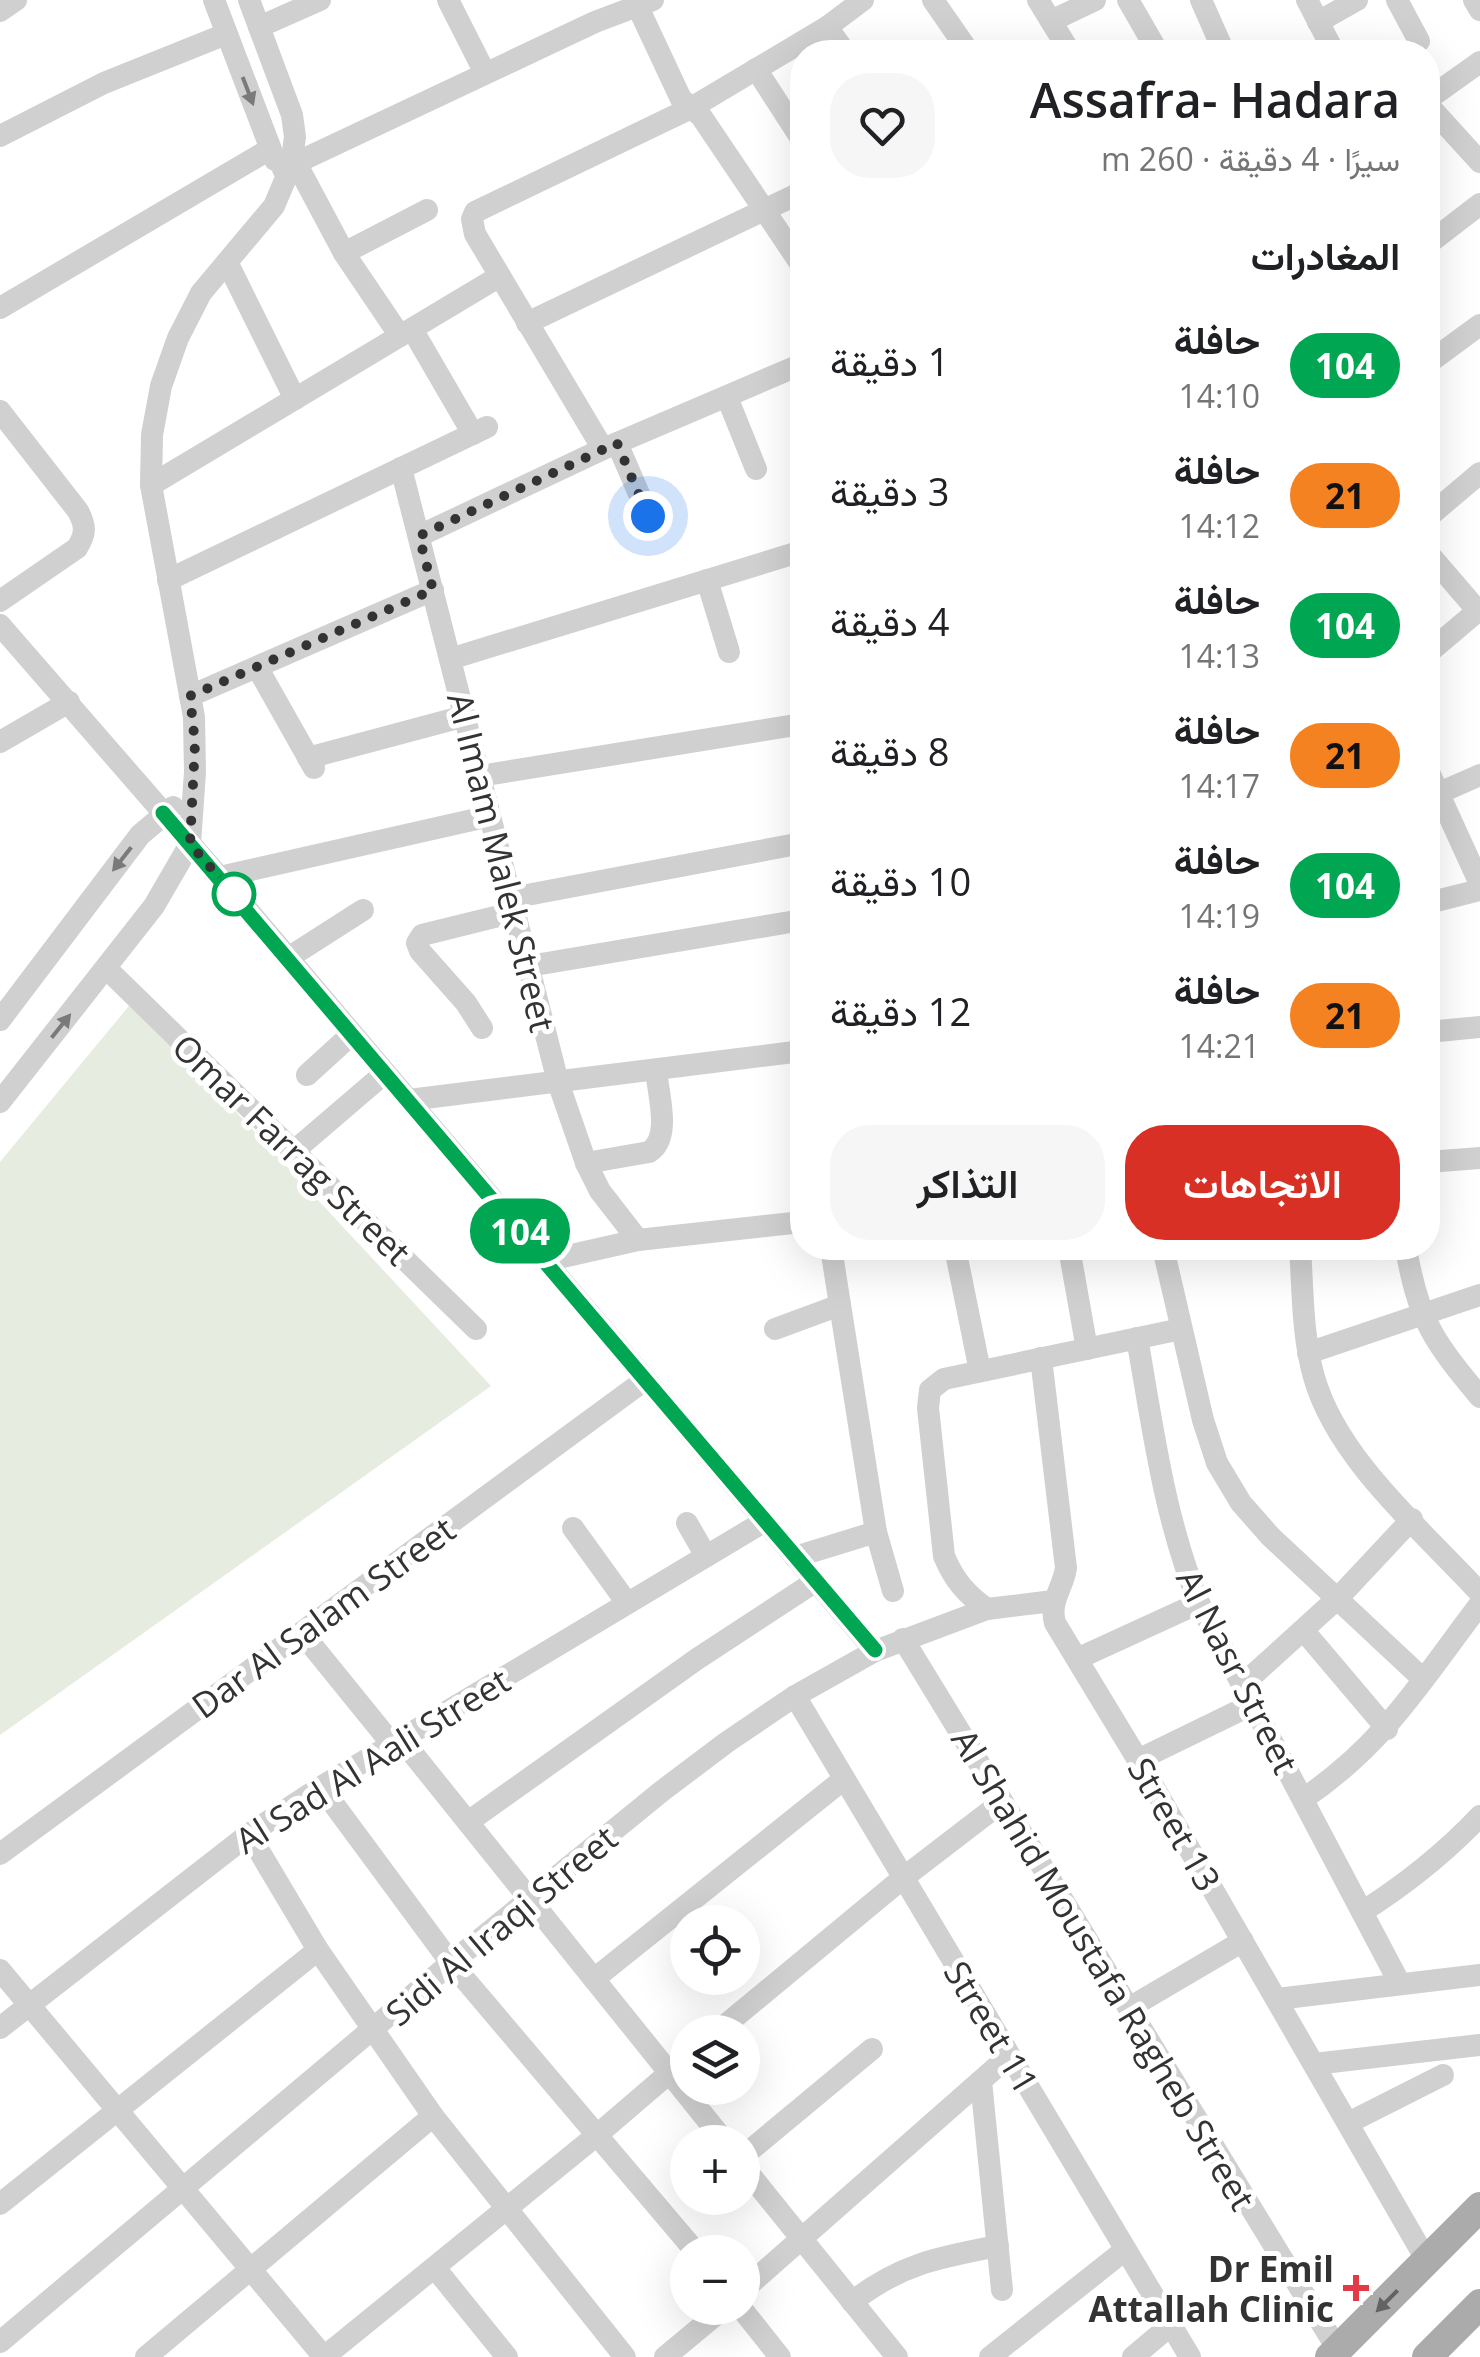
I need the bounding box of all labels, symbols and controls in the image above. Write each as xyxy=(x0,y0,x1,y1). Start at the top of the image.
text: Assafra- Hadara xyxy=(1030,67,1400,132)
button: heart xyxy=(830,73,935,178)
one-way arrow xyxy=(241,76,256,106)
text: سيرًا · 4 دقيقة · 260 m xyxy=(1101,137,1400,180)
text: المغادرات xyxy=(1251,229,1400,281)
text: حافلة xyxy=(1174,313,1260,365)
text: 1 دقيقة xyxy=(830,335,950,387)
text: 104 xyxy=(1315,342,1375,389)
text: 14:10 xyxy=(1178,374,1260,417)
text: حافلة xyxy=(1174,443,1260,495)
text: 3 دقيقة xyxy=(830,465,950,517)
text: 21 xyxy=(1325,472,1365,519)
your location xyxy=(623,491,673,541)
text: 14:12 xyxy=(1178,504,1260,547)
text: حافلة xyxy=(1174,573,1260,625)
text: 4 دقيقة xyxy=(830,595,950,647)
text: 104 xyxy=(1315,602,1375,649)
text: 14:13 xyxy=(1178,634,1260,677)
street label: Al Imam Malek Street xyxy=(437,688,567,1036)
text: حافلة xyxy=(1174,703,1260,755)
text: 8 دقيقة xyxy=(830,725,950,777)
text: 21 xyxy=(1325,732,1365,779)
text: 14:17 xyxy=(1178,764,1260,807)
text: حافلة xyxy=(1174,833,1260,885)
one-way arrow xyxy=(112,846,133,872)
text: 10 دقيقة xyxy=(830,855,971,907)
text: 104 xyxy=(1315,862,1375,909)
unlabelled marker xyxy=(213,873,255,915)
text: 14:19 xyxy=(1178,894,1260,937)
text: حافلة xyxy=(1174,963,1260,1015)
text: 12 دقيقة xyxy=(830,985,971,1037)
text: 21 xyxy=(1325,992,1365,1039)
one-way arrow xyxy=(50,1013,71,1039)
street label: Omar Farrag Street xyxy=(163,1023,421,1275)
text: 14:21 xyxy=(1178,1024,1260,1067)
button: التذاكر xyxy=(830,1125,1105,1240)
button: الاتجاهات xyxy=(1125,1125,1400,1240)
line badge: 104 xyxy=(462,1198,578,1264)
text: 104 xyxy=(490,1208,550,1255)
street label: Dar Al Salam Street xyxy=(182,1506,464,1728)
street label: Al Nasr Street xyxy=(1166,1561,1310,1781)
street label: Al Sad Al Aali Street xyxy=(226,1657,518,1863)
street label: Al Shahid Moustafa Ragheb Street xyxy=(941,1720,1267,2218)
street label: Street 13 xyxy=(1118,1749,1232,1899)
street label: Sidi Al Iraqi Street xyxy=(376,1814,626,2036)
map controls xyxy=(670,1905,760,2325)
button: locate xyxy=(670,1905,760,1995)
street label: Street 11 xyxy=(934,1952,1050,2102)
button: layers xyxy=(670,2015,760,2105)
button: + xyxy=(670,2125,760,2215)
button: − xyxy=(670,2235,760,2325)
place label: Dr Emil Attallah Clinic xyxy=(1088,2245,1334,2332)
marker: Dr Emil Attallah Clinic xyxy=(1343,2275,1369,2301)
one-way arrow xyxy=(1375,2289,1399,2313)

